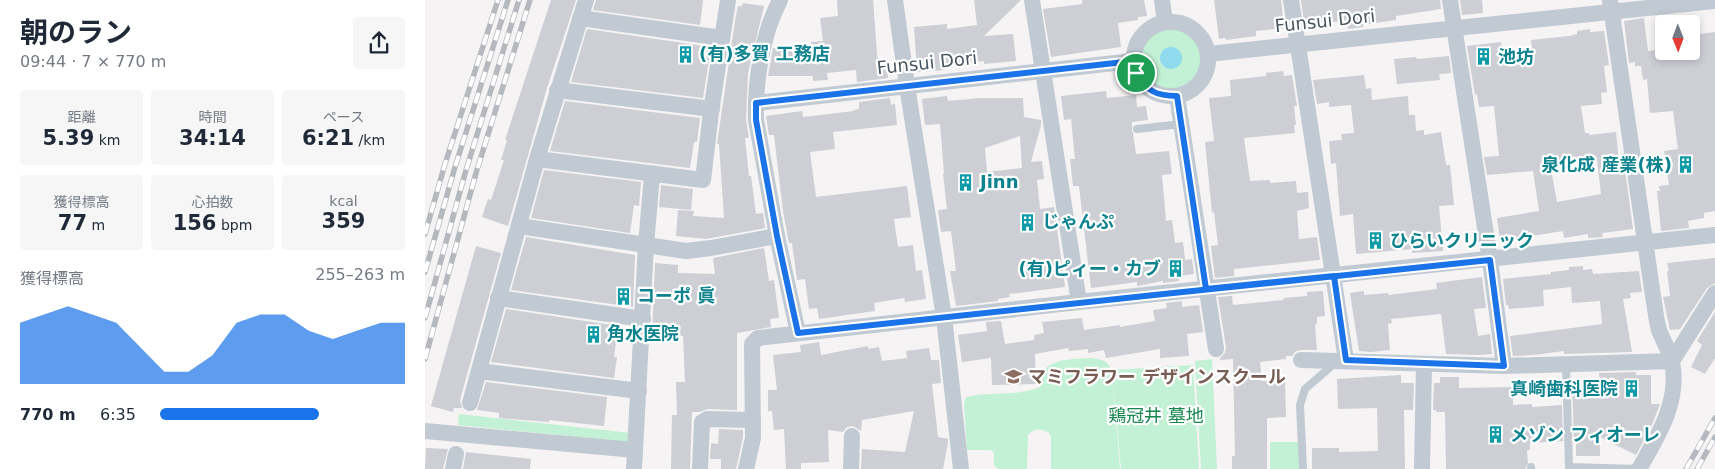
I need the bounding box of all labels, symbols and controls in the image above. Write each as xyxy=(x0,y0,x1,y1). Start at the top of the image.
street label: Funsui Dori xyxy=(1274,5,1376,36)
north arrow xyxy=(1655,15,1700,60)
map controls xyxy=(1655,15,1700,60)
text: 朝のラン xyxy=(20,16,132,49)
button: share xyxy=(353,17,405,69)
place label: (有)多賀 工務店 xyxy=(699,43,830,64)
building icon: (有)多賀 工務店 xyxy=(675,44,695,64)
place label: 池坊 xyxy=(1498,46,1534,67)
street label: Funsui Dori xyxy=(876,47,978,78)
building icon: 池坊 xyxy=(1474,47,1494,67)
text: 09:44 · 7 × 770 m xyxy=(20,52,166,71)
pin xyxy=(1115,52,1157,94)
icon: arrive xyxy=(1122,59,1150,87)
text: 距離 xyxy=(68,109,96,125)
text: 時間 xyxy=(199,109,227,125)
text: ペース xyxy=(323,109,364,125)
text: 5.39 xyxy=(42,126,94,150)
text: 34:14 xyxy=(179,126,246,150)
text: 6:21 xyxy=(302,126,354,150)
text: km xyxy=(94,132,121,148)
text: /km xyxy=(354,132,385,148)
place label: 泉化成 産業(株) xyxy=(1541,154,1672,175)
building icon: 泉化成 産業(株) xyxy=(1676,155,1696,175)
place label: Jinn xyxy=(978,171,1019,192)
building icon: Jinn xyxy=(956,172,976,192)
text: kcal xyxy=(329,193,358,209)
text: 獲得標高 xyxy=(54,194,110,210)
text: 心拍数 xyxy=(192,194,234,210)
text: 359 xyxy=(322,209,365,233)
text: 77 xyxy=(58,211,87,235)
text: 156 xyxy=(173,211,216,235)
place label: じゃんぷ xyxy=(1042,211,1114,232)
building icon: じゃんぷ xyxy=(1018,212,1038,232)
text: m xyxy=(87,217,105,233)
text: bpm xyxy=(216,217,252,233)
place label: ひらいクリニック xyxy=(1390,230,1534,251)
building icon: ひらいクリニック xyxy=(1366,231,1386,251)
place label: (有)ピィー・カブ xyxy=(1019,258,1161,279)
building icon: (有)ピィー・カブ xyxy=(1165,259,1185,279)
text: 255–263 m xyxy=(315,265,405,284)
text: 獲得標高 xyxy=(20,269,84,288)
place label: コーポ 眞 xyxy=(637,285,715,306)
building icon: コーポ 眞 xyxy=(613,286,633,306)
place label: 角水医院 xyxy=(607,323,679,344)
building icon: 角水医院 xyxy=(583,324,603,344)
place label: マミフラワー デザインスクール xyxy=(1028,366,1286,387)
school or university icon: マミフラワー デザインスクール xyxy=(1004,367,1024,387)
place label: 真崎歯科医院 xyxy=(1510,378,1618,399)
building icon: 真崎歯科医院 xyxy=(1622,379,1642,399)
text: 770 m xyxy=(20,405,76,424)
text: 6:35 xyxy=(100,405,136,424)
park label: 鶏冠井 墓地 xyxy=(1108,405,1204,426)
place label: メゾン フィオーレ xyxy=(1510,424,1660,445)
building icon: メゾン フィオーレ xyxy=(1486,425,1506,445)

